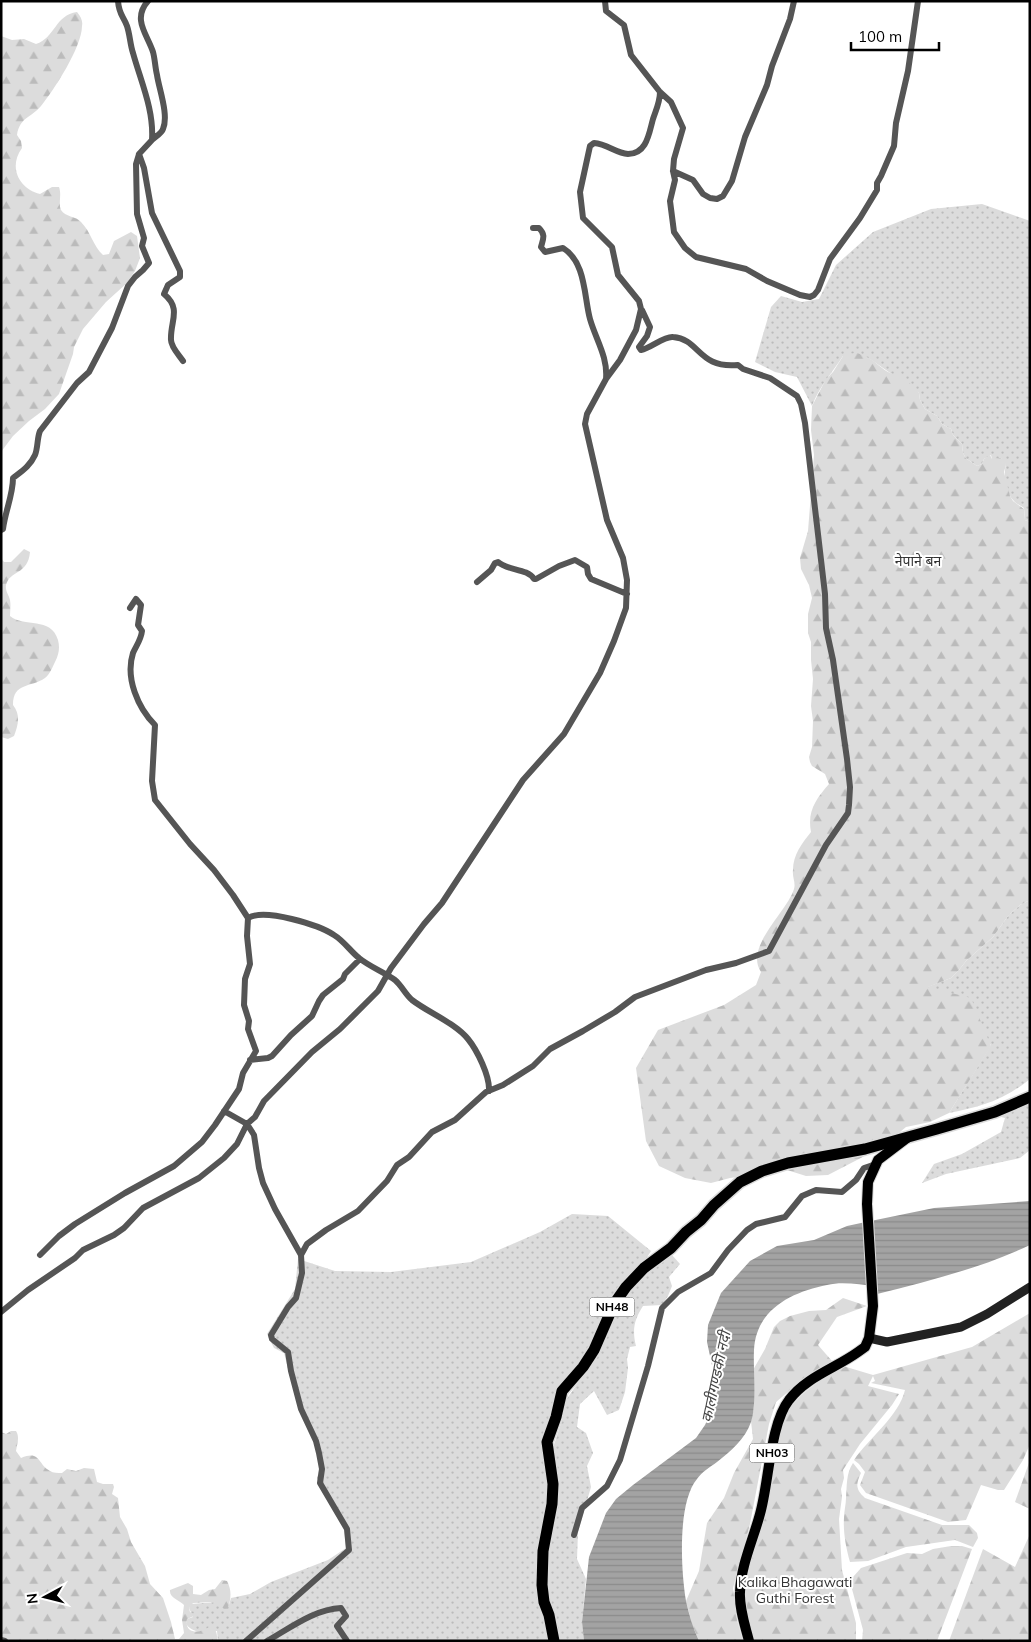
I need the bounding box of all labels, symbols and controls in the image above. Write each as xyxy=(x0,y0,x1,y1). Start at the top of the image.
scale bar xyxy=(851,20,938,52)
text: 100 m xyxy=(858,27,902,46)
park label: नेपाने बन xyxy=(895,552,941,570)
road number: NH48 xyxy=(590,1298,634,1316)
water label: कालीगण्डकी नदी xyxy=(697,1327,735,1424)
road number: NH03 xyxy=(750,1444,794,1462)
north arrow xyxy=(20,1572,70,1622)
park label: Kalika Bhagawati Guthi Forest xyxy=(738,1573,852,1607)
text: N xyxy=(23,1592,42,1605)

